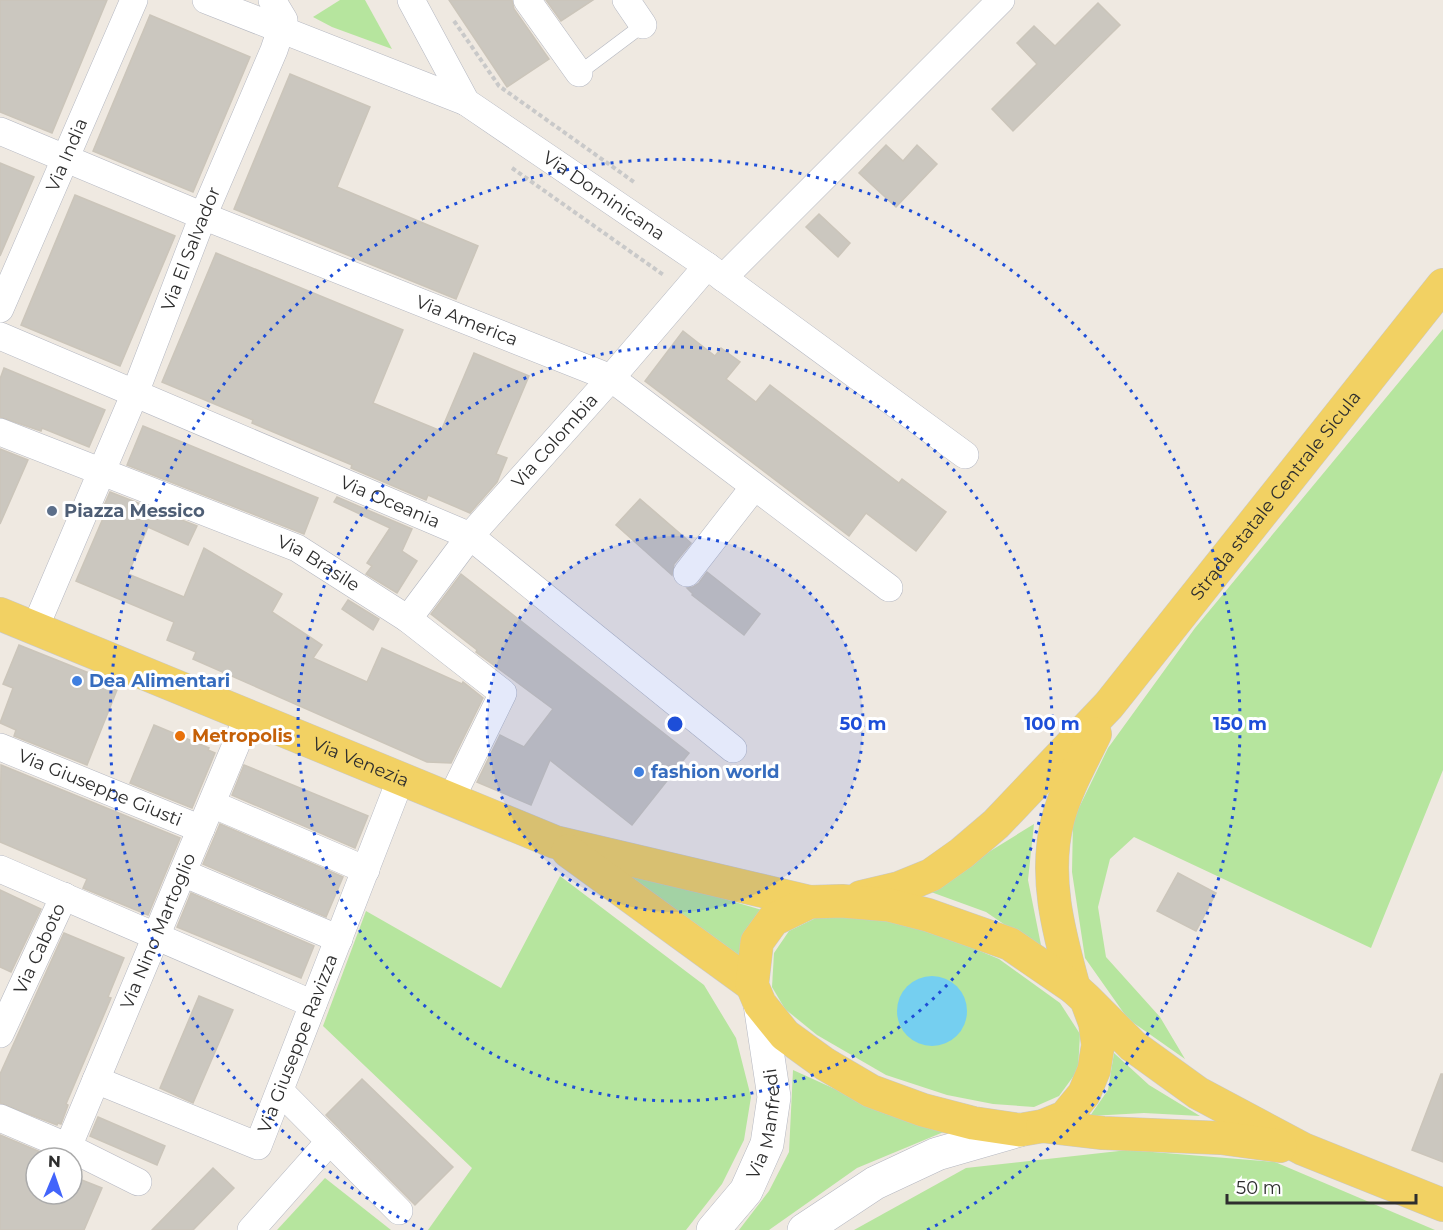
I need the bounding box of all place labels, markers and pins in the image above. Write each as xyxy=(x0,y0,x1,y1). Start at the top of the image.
place label: Piazza Messico xyxy=(64,500,205,522)
marker: Piazza Messico xyxy=(45,504,59,518)
place label: Dea Alimentari xyxy=(89,670,230,692)
marker: Dea Alimentari xyxy=(70,674,84,688)
centre of rings xyxy=(665,714,685,734)
place label: Metropolis xyxy=(192,725,293,747)
marker: Metropolis xyxy=(173,729,187,743)
place label: fashion world xyxy=(651,761,780,783)
marker: fashion world xyxy=(632,765,646,779)

